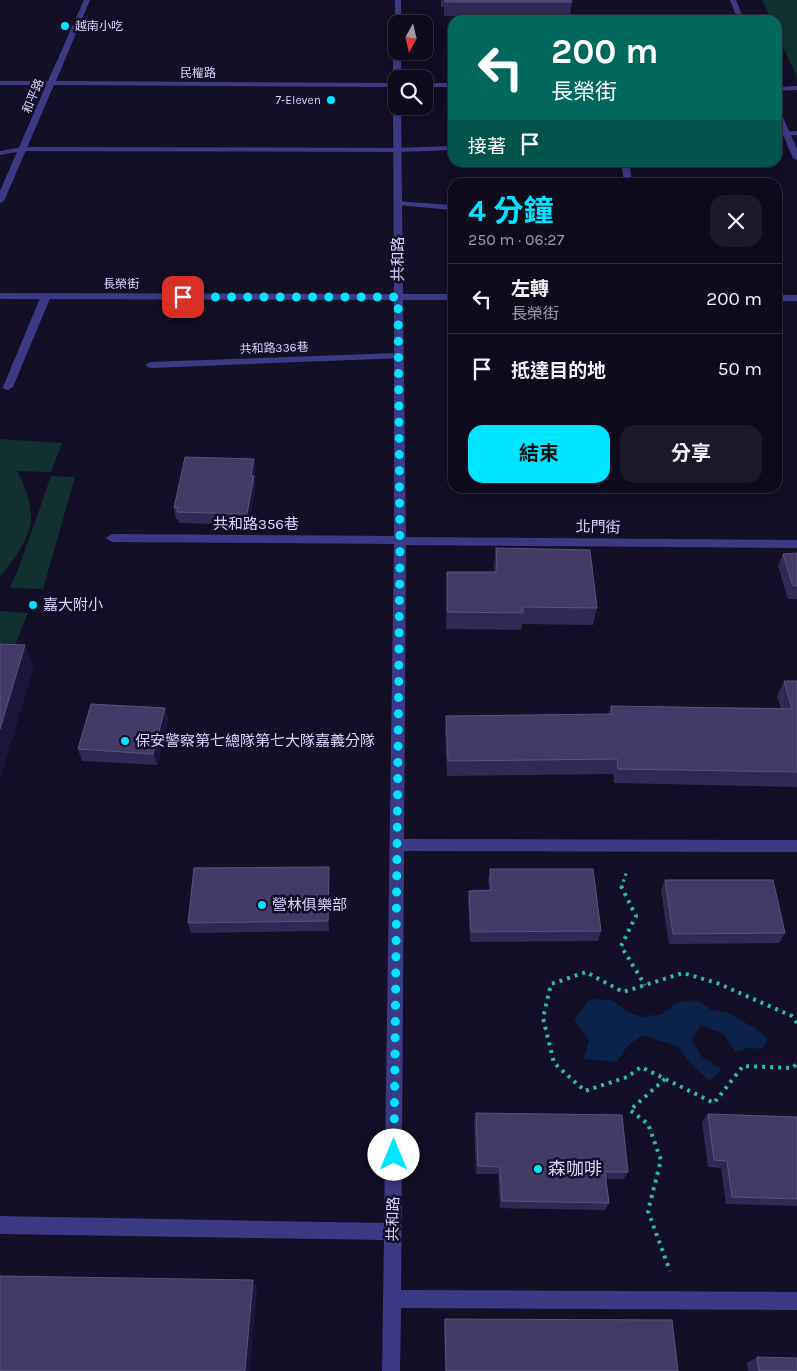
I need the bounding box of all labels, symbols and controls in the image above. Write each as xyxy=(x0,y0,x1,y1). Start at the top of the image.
north arrow xyxy=(388,15,432,60)
map controls xyxy=(388,15,433,115)
place label: 越南小吃 xyxy=(75,19,123,33)
marker: 越南小吃 xyxy=(59,20,71,32)
text: 200 m xyxy=(551,31,659,72)
icon: left xyxy=(468,35,533,100)
street label: 民權路 xyxy=(180,66,216,80)
button: search xyxy=(388,70,433,115)
street label: 和平路 xyxy=(20,77,46,115)
text: 長榮街 xyxy=(551,79,617,105)
place label: 7-Eleven xyxy=(275,93,321,107)
marker: 7-Eleven xyxy=(325,94,337,106)
icon: arrive xyxy=(516,130,544,158)
text: 接著 xyxy=(468,136,506,158)
text: 4 分鐘 xyxy=(468,193,553,229)
button: close xyxy=(710,195,762,247)
text: 250 m · 06:27 xyxy=(468,230,564,249)
street label: 共和路 xyxy=(389,236,407,282)
pin xyxy=(162,276,204,318)
street label: 長榮街 xyxy=(103,277,139,291)
text: 左轉 xyxy=(511,278,549,300)
icon: arrive xyxy=(169,283,197,311)
icon: left xyxy=(468,285,496,313)
text: 200 m xyxy=(706,288,762,310)
text: 長榮街 xyxy=(511,304,559,323)
street label: 共和路336巷 xyxy=(239,340,309,356)
icon: arrive xyxy=(468,355,496,383)
text: 50 m xyxy=(718,358,762,380)
text: 抵達目的地 xyxy=(511,360,606,382)
button: 結束 xyxy=(468,425,610,483)
button: 分享 xyxy=(620,425,762,483)
street label: 共和路356巷 xyxy=(213,515,299,533)
street label: 北門街 xyxy=(575,518,621,536)
place label: 嘉大附小 xyxy=(43,596,103,614)
marker: 嘉大附小 xyxy=(27,599,39,611)
place label: 保安警察第七總隊第七大隊嘉義分隊 xyxy=(135,732,375,750)
marker: 保安警察第七總隊第七大隊嘉義分隊 xyxy=(119,735,131,747)
place label: 營林俱樂部 xyxy=(272,896,347,914)
marker: 營林俱樂部 xyxy=(256,899,268,911)
position arrow xyxy=(367,1128,419,1180)
place label: 森咖啡 xyxy=(548,1158,602,1180)
marker: 森咖啡 xyxy=(532,1163,544,1175)
street label: 共和路 xyxy=(384,1196,402,1242)

